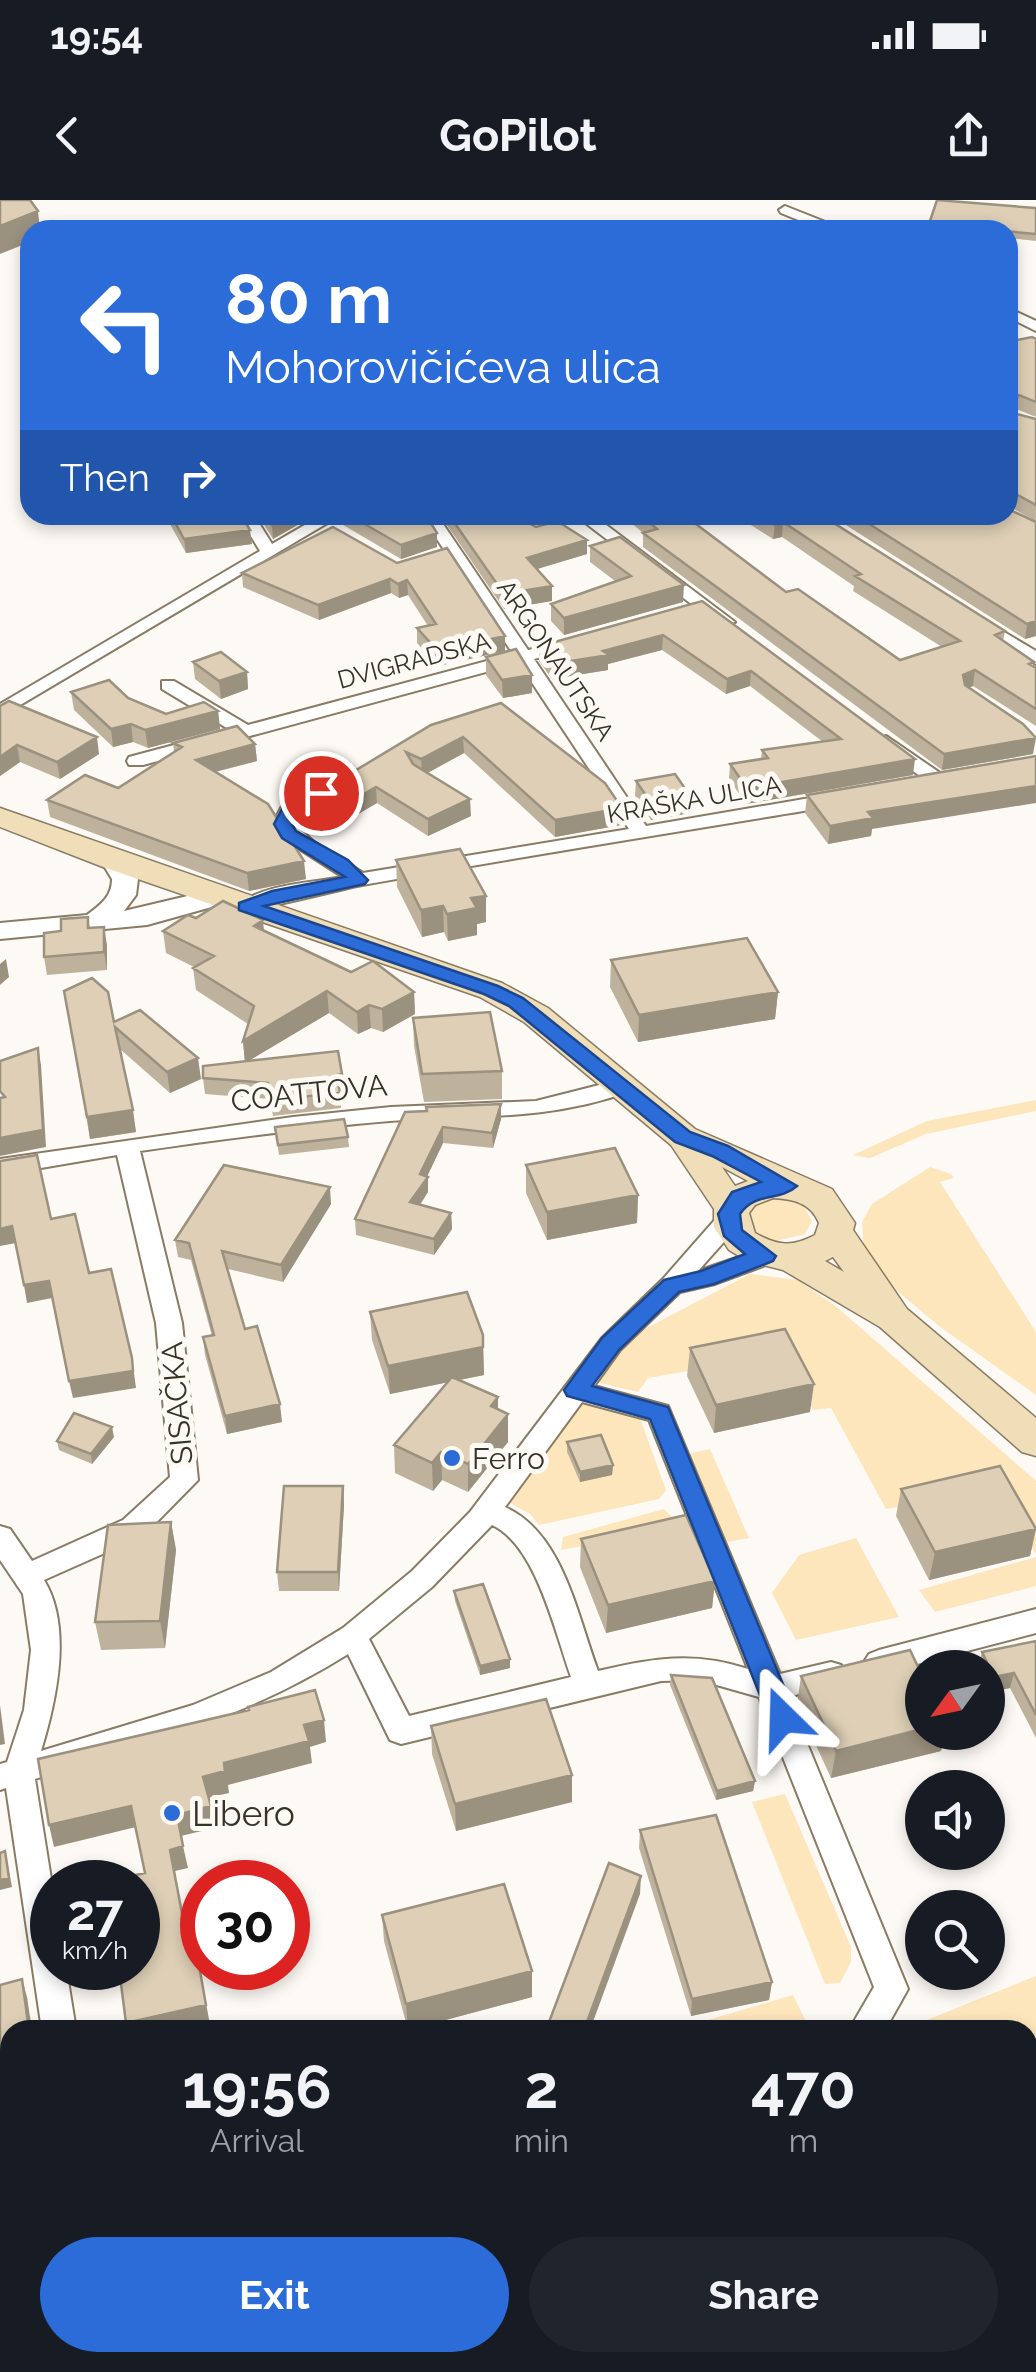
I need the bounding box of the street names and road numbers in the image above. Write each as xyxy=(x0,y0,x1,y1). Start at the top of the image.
street label: ARGONAUTSKA xyxy=(491,574,621,746)
street label: DVIGRADSKA xyxy=(334,625,494,695)
street label: KRAŠKA ULICA xyxy=(605,769,783,829)
street label: COATTOVA xyxy=(229,1067,389,1119)
street label: SISAČKA xyxy=(154,1340,200,1466)

